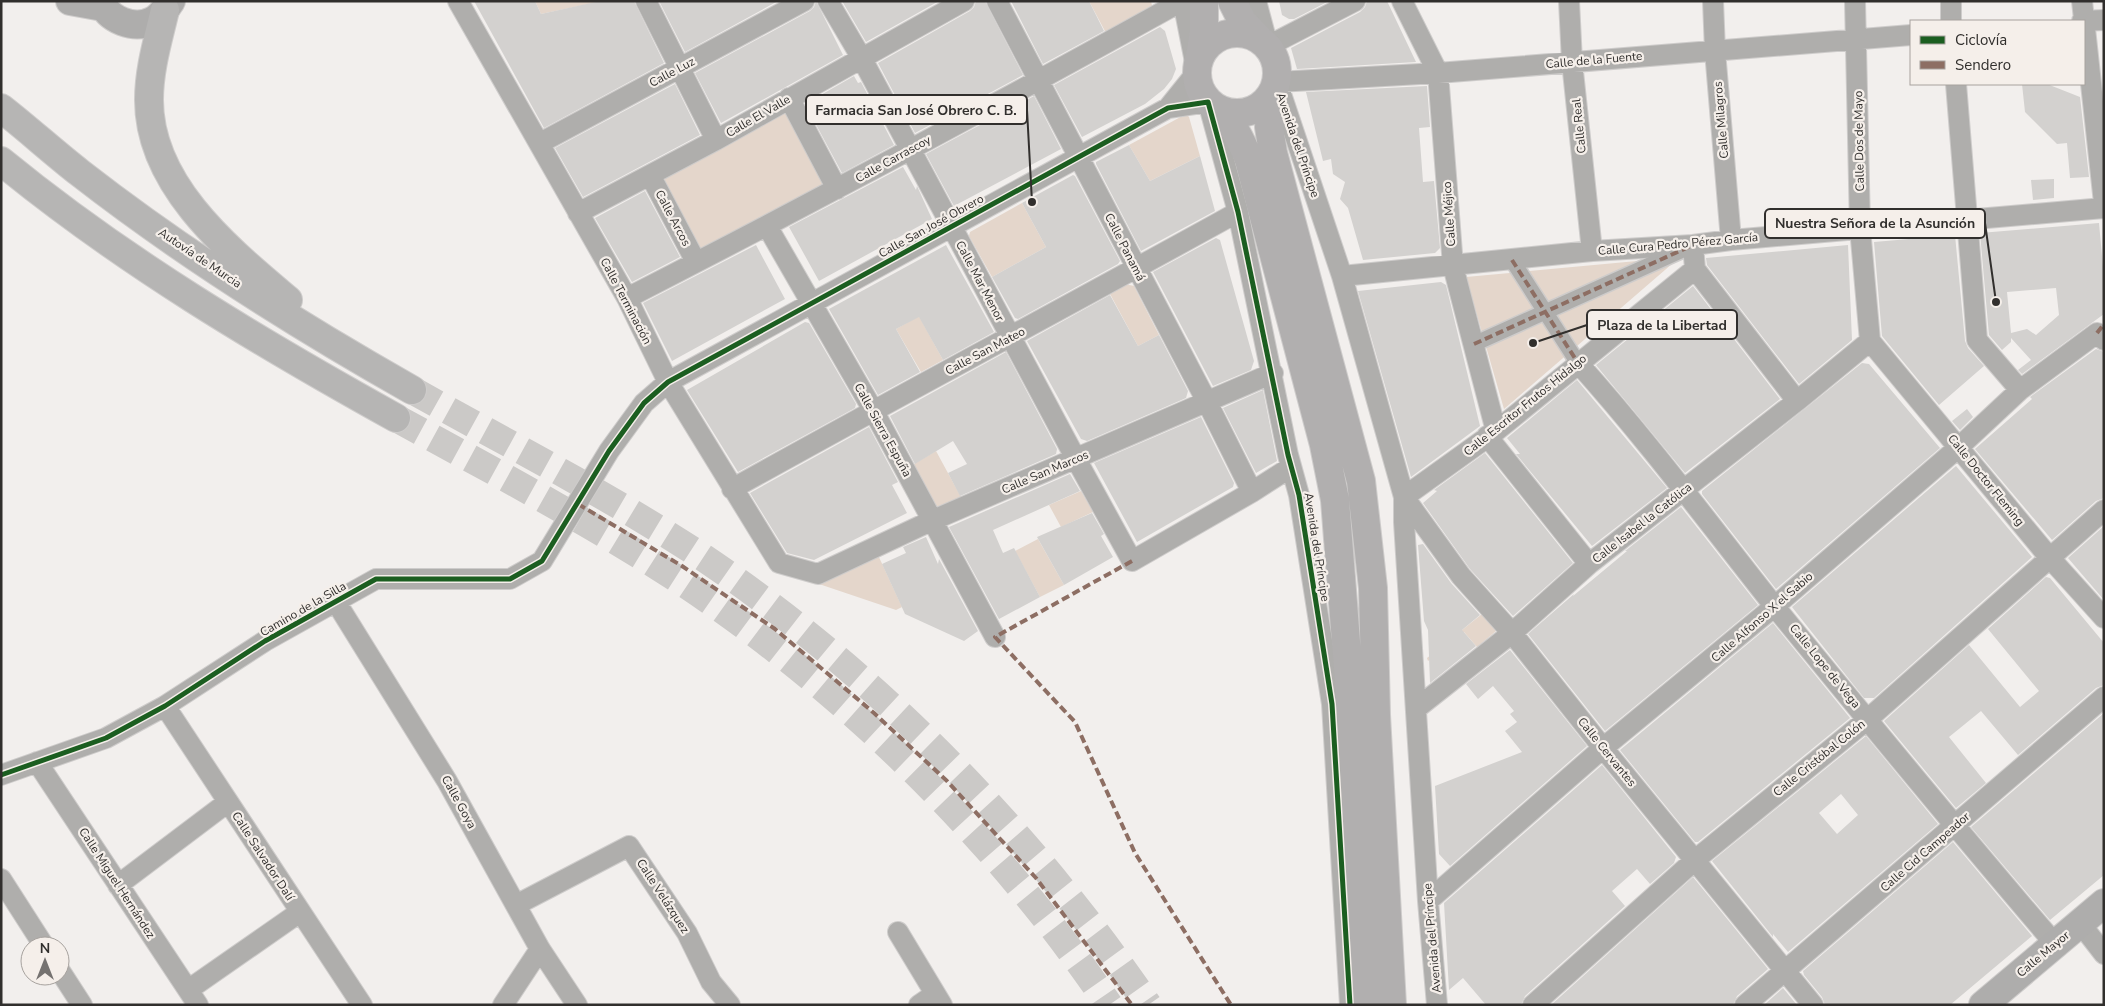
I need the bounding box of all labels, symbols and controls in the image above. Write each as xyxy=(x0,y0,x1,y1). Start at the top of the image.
legend xyxy=(1910,20,2085,85)
text: Ciclovía xyxy=(1955,30,2007,50)
street label: Calle de la Fuente xyxy=(1545,48,1643,72)
street label: Calle Luz xyxy=(646,53,698,91)
text: Sendero xyxy=(1955,55,2011,75)
street label: Calle Milagros xyxy=(1710,81,1732,159)
street label: Avenida del Príncipe xyxy=(1273,90,1323,200)
street label: Calle Dos de Mayo xyxy=(1850,90,1868,192)
street label: Calle El Valle xyxy=(723,91,793,141)
callout: Farmacia San José Obrero C. B. xyxy=(806,95,1027,124)
street label: Calle Real xyxy=(1568,97,1590,154)
text: Farmacia San José Obrero C. B. xyxy=(815,101,1017,120)
street label: Calle Carrascoy xyxy=(852,131,934,186)
street label: Calle Méjico xyxy=(1439,181,1459,247)
street label: Calle Arcos xyxy=(651,187,695,249)
street label: Calle San José Obrero xyxy=(876,190,987,262)
callout: Nuestra Señora de la Asunción xyxy=(1765,209,1985,238)
street label: Calle Panamá xyxy=(1101,210,1149,284)
text: Nuestra Señora de la Asunción xyxy=(1775,214,1975,233)
street label: Autovía de Murcia xyxy=(155,224,245,292)
street label: Calle Cura Pedro Pérez García xyxy=(1597,229,1759,259)
street label: Calle Mar Menor xyxy=(952,238,1008,325)
street label: Calle Terminación xyxy=(596,255,656,347)
callout: Plaza de la Libertad xyxy=(1587,310,1737,339)
text: Plaza de la Libertad xyxy=(1597,316,1727,335)
street label: Calle San Mateo xyxy=(942,323,1028,379)
street label: Calle Escritor Frutos Hidalgo xyxy=(1460,350,1590,460)
street label: Calle Sierra Espuña xyxy=(851,380,915,480)
street label: Calle Doctor Fleming xyxy=(1944,431,2028,529)
street label: Calle San Marcos xyxy=(999,446,1091,498)
street label: Calle Isabel la Católica xyxy=(1589,479,1695,567)
street label: Avenida del Príncipe xyxy=(1300,491,1334,603)
street label: Calle Alfonso X el Sabio xyxy=(1708,568,1817,666)
street label: Camino de la Silla xyxy=(257,578,349,640)
street label: Calle Lope de Vega xyxy=(1786,620,1864,712)
street label: Calle Cervantes xyxy=(1574,714,1640,790)
street label: Calle Cristóbal Colón xyxy=(1770,716,1868,800)
street label: Calle Goya xyxy=(438,773,480,831)
street label: Calle Salvador Dalí xyxy=(228,808,298,905)
street label: Calle Cid Campeador xyxy=(1877,808,1974,895)
street label: Calle Miguel Hernández xyxy=(75,824,159,942)
street label: Calle Velázquez xyxy=(633,856,693,937)
street label: Avenida del Príncipe xyxy=(1419,882,1445,994)
street label: Calle Mayor xyxy=(2013,927,2073,981)
north arrow xyxy=(20,936,70,986)
text: N xyxy=(40,939,50,958)

